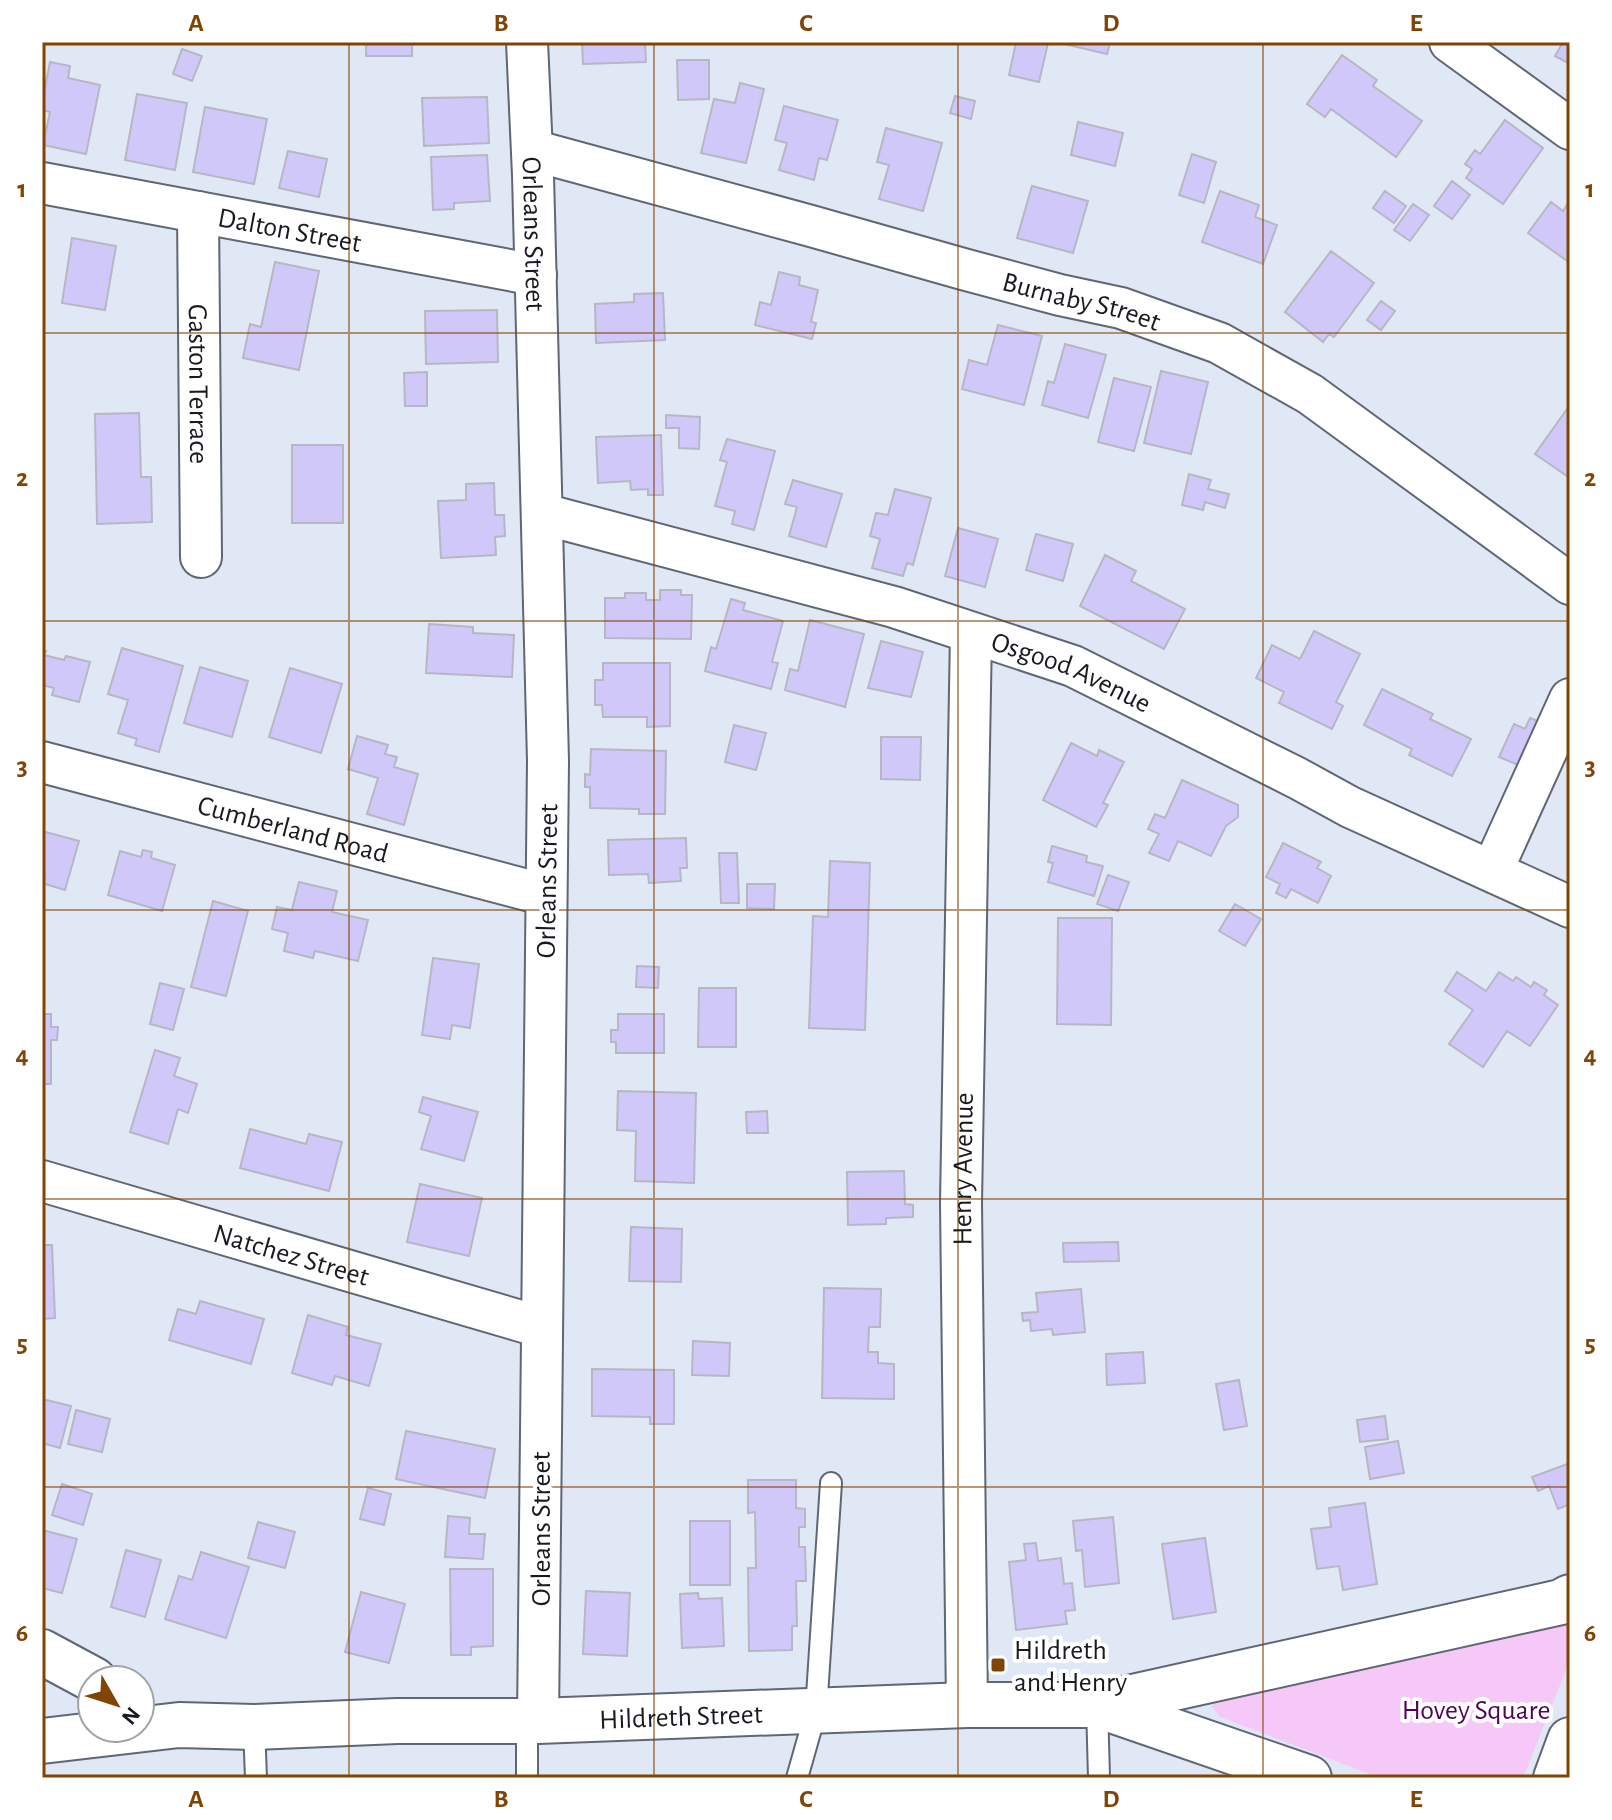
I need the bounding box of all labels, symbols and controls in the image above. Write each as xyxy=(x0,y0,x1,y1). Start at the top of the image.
text: A xyxy=(188,10,204,36)
text: B xyxy=(493,10,509,36)
text: C xyxy=(799,10,813,36)
text: D xyxy=(1102,10,1120,36)
text: E xyxy=(1409,10,1423,36)
street label: Orleans Street xyxy=(516,156,548,312)
text: 1 xyxy=(17,176,27,202)
text: 1 xyxy=(1585,176,1595,202)
street label: Dalton Street xyxy=(216,204,363,258)
street label: Burnaby Street xyxy=(999,268,1164,337)
street label: Gaston Terrace xyxy=(183,304,212,464)
text: 2 xyxy=(16,465,28,491)
text: 2 xyxy=(1584,465,1596,491)
street label: Osgood Avenue xyxy=(988,628,1155,719)
text: 3 xyxy=(16,754,28,780)
text: 3 xyxy=(1584,754,1596,780)
street label: Cumberland Road xyxy=(195,792,391,869)
street label: Orleans Street xyxy=(533,803,563,959)
text: 4 xyxy=(15,1042,29,1068)
text: 4 xyxy=(1583,1042,1597,1068)
street label: Henry Avenue xyxy=(949,1092,979,1246)
street label: Natchez Street xyxy=(210,1220,372,1292)
text: 5 xyxy=(16,1331,28,1357)
text: 5 xyxy=(1584,1331,1596,1357)
street label: Orleans Street xyxy=(528,1452,556,1606)
text: 6 xyxy=(16,1620,28,1646)
text: 6 xyxy=(1584,1620,1596,1646)
place label: Hildreth and Henry xyxy=(1014,1637,1127,1697)
marker: Hildreth and Henry xyxy=(989,1656,1007,1674)
north arrow xyxy=(76,1664,156,1744)
park label: Hovey Square xyxy=(1402,1697,1550,1725)
street label: Hildreth Street xyxy=(599,1701,763,1735)
text: N xyxy=(117,1703,144,1729)
text: A xyxy=(188,1786,204,1812)
text: B xyxy=(493,1786,509,1812)
text: C xyxy=(799,1786,813,1812)
text: D xyxy=(1102,1786,1120,1812)
text: E xyxy=(1409,1786,1423,1812)

